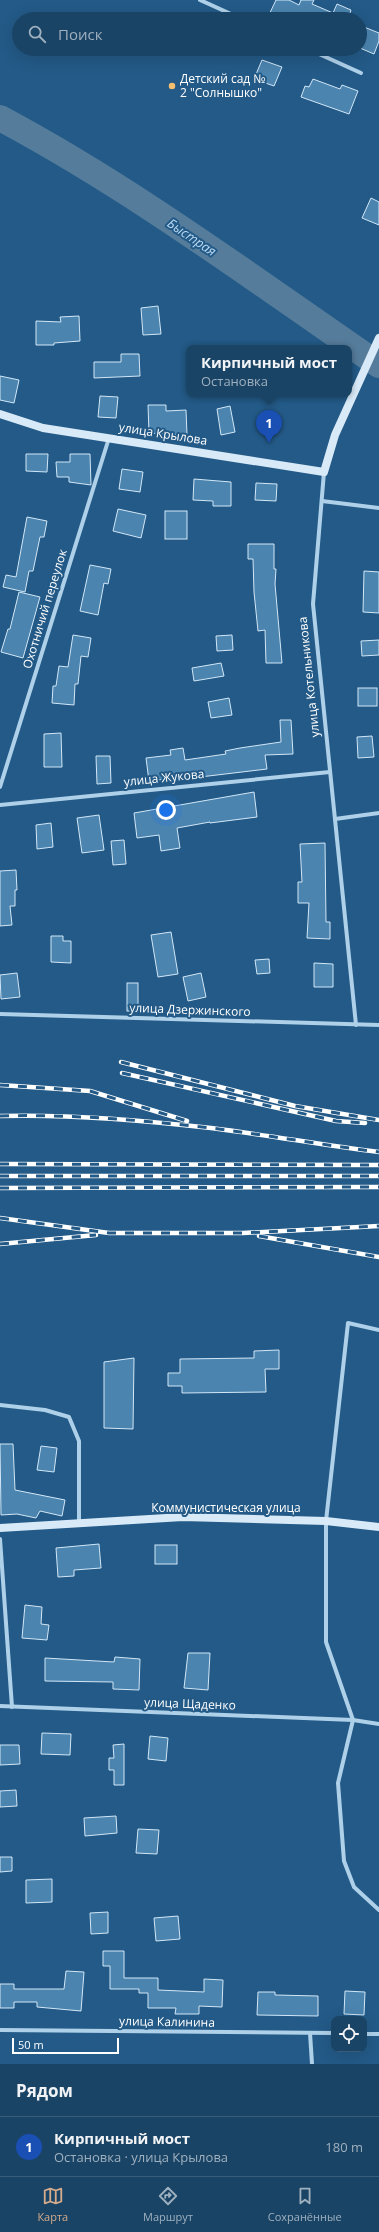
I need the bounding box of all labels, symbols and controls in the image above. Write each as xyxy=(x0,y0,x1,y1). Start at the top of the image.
search box xyxy=(12,12,367,56)
icon: search xyxy=(26,23,48,45)
text: Поиск xyxy=(58,24,102,44)
place label: Детский сад № 2 "Солнышко" xyxy=(180,70,266,101)
marker: Детский сад № 2 "Солнышко" xyxy=(167,81,177,91)
water label: Быстрая xyxy=(164,214,220,260)
popup xyxy=(186,345,352,397)
text: Кирпичный мост xyxy=(201,352,337,372)
text: Остановка xyxy=(201,372,268,390)
pin: 1 xyxy=(256,410,282,443)
street label: улица Крылова xyxy=(118,418,209,449)
street label: Охотничий переулок xyxy=(18,546,71,671)
street label: улица Котельникова xyxy=(294,616,323,738)
street label: улица Жукова xyxy=(123,765,205,790)
your location xyxy=(156,800,176,820)
street label: улица Дзержинского xyxy=(129,999,251,1020)
street label: Коммунистическая улица xyxy=(151,1499,301,1516)
street label: улица Щаденко xyxy=(144,1693,236,1714)
street label: улица Калинина xyxy=(119,2012,215,2031)
map controls xyxy=(331,2016,367,2052)
button: locate xyxy=(331,2016,367,2052)
scale bar xyxy=(12,2036,119,2055)
text: 50 m xyxy=(18,2037,44,2052)
text: Рядом xyxy=(16,2079,73,2102)
text: Кирпичный мост xyxy=(54,2128,190,2148)
text: 1 xyxy=(25,2138,33,2156)
text: 180 m xyxy=(325,2138,363,2156)
text: Остановка · улица Крылова xyxy=(54,2148,228,2166)
tab: Карта xyxy=(37,2185,68,2224)
tab: Маршрут xyxy=(143,2185,193,2224)
tab: Сохранённые xyxy=(268,2185,342,2224)

